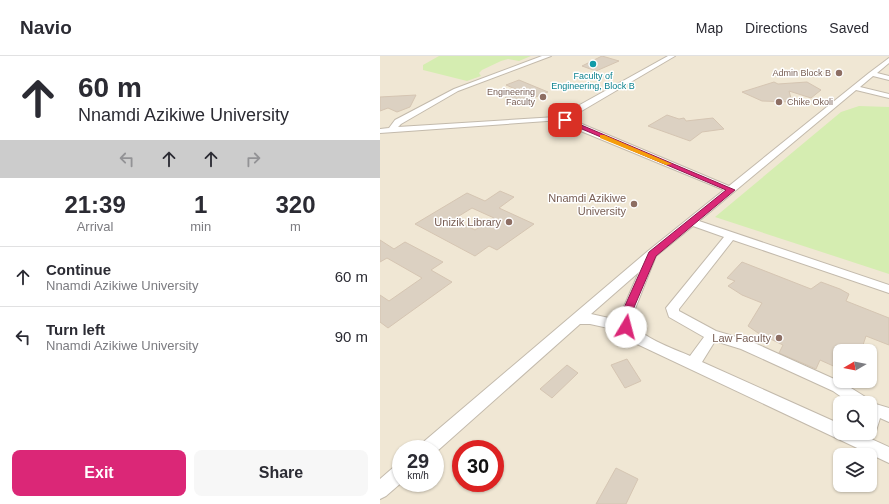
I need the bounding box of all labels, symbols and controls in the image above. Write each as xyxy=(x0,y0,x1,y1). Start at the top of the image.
text: Navio xyxy=(20,17,72,38)
text: Map xyxy=(696,20,723,36)
text: Directions xyxy=(745,20,807,36)
text: Saved xyxy=(829,20,869,36)
marker: Faculty of Engineering, Block B xyxy=(588,59,598,69)
place label: Admin Block B xyxy=(772,68,831,78)
marker: Admin Block B xyxy=(834,68,844,78)
place label: Faculty of Engineering, Block B xyxy=(551,71,635,91)
icon: ahead xyxy=(12,72,64,124)
text: 60 m xyxy=(78,72,142,103)
place label: Engineering Faculty xyxy=(487,87,535,107)
marker: Engineering Faculty xyxy=(538,92,548,102)
marker: Chike Okoli xyxy=(774,97,784,107)
place label: Chike Okoli xyxy=(787,97,833,107)
pin xyxy=(548,103,582,137)
text: Nnamdi Azikiwe University xyxy=(78,105,289,125)
icon: arrive xyxy=(554,109,576,131)
icon: left xyxy=(116,148,138,170)
icon: ahead xyxy=(158,148,180,170)
icon: ahead xyxy=(200,148,222,170)
icon: right xyxy=(242,148,264,170)
text: 21:39 xyxy=(64,191,126,218)
text: 1 xyxy=(194,191,207,218)
text: 320 xyxy=(276,191,316,218)
place label: Nnamdi Azikiwe University xyxy=(548,192,626,217)
marker: Nnamdi Azikiwe University xyxy=(629,199,639,209)
place label: Unizik Library xyxy=(434,216,501,228)
marker: Unizik Library xyxy=(504,217,514,227)
text: Arrival xyxy=(77,219,114,234)
text: min xyxy=(190,219,211,234)
text: m xyxy=(290,219,301,234)
text: Continue xyxy=(46,261,111,278)
icon: ahead xyxy=(12,266,34,288)
text: 60 m xyxy=(335,268,368,285)
text: Nnamdi Azikiwe University xyxy=(46,278,198,293)
position arrow xyxy=(605,306,647,348)
text: Turn left xyxy=(46,321,105,338)
icon: left xyxy=(12,326,34,348)
text: 90 m xyxy=(335,328,368,345)
place label: Law Faculty xyxy=(712,332,771,344)
marker: Law Faculty xyxy=(774,333,784,343)
text: Nnamdi Azikiwe University xyxy=(46,338,198,353)
north arrow xyxy=(833,344,877,388)
map controls xyxy=(833,344,877,492)
button: search xyxy=(833,396,877,440)
speed limit sign: 30 xyxy=(452,440,504,492)
button: layers xyxy=(833,448,877,492)
button: Exit xyxy=(12,450,186,496)
button: Share xyxy=(194,450,368,496)
text: 29 xyxy=(407,450,429,472)
text: km/h xyxy=(407,470,429,481)

